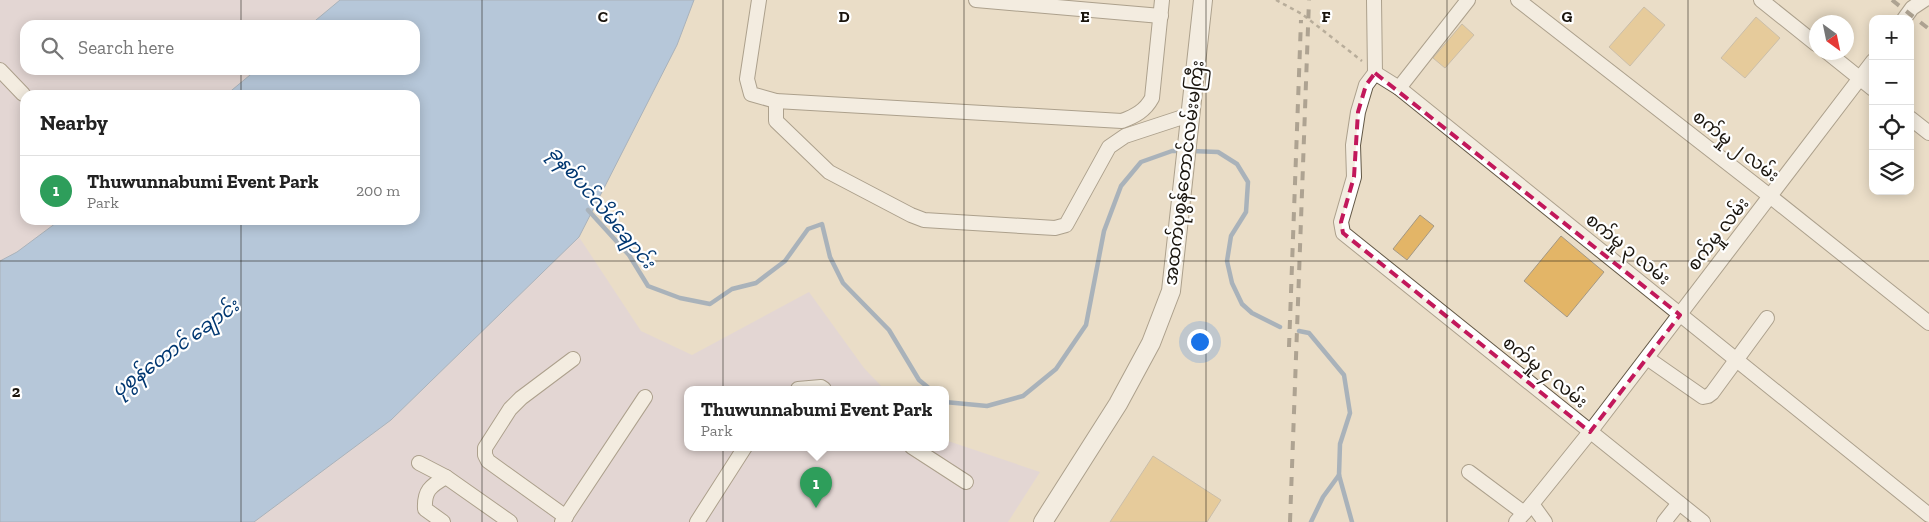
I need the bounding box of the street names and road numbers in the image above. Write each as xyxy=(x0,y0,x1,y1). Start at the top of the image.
street label: အထက်ပုစွန်တောင်လမ်းမကြီး xyxy=(1156,59,1213,287)
street label: စက်မှု ၂ လမ်း xyxy=(1686,104,1785,190)
street label: စက်မှု လမ်း xyxy=(1681,192,1757,278)
street label: စက်မှု ၃ လမ်း xyxy=(1579,207,1676,293)
street label: စက်မှု ၄ လမ်း xyxy=(1496,330,1593,416)

